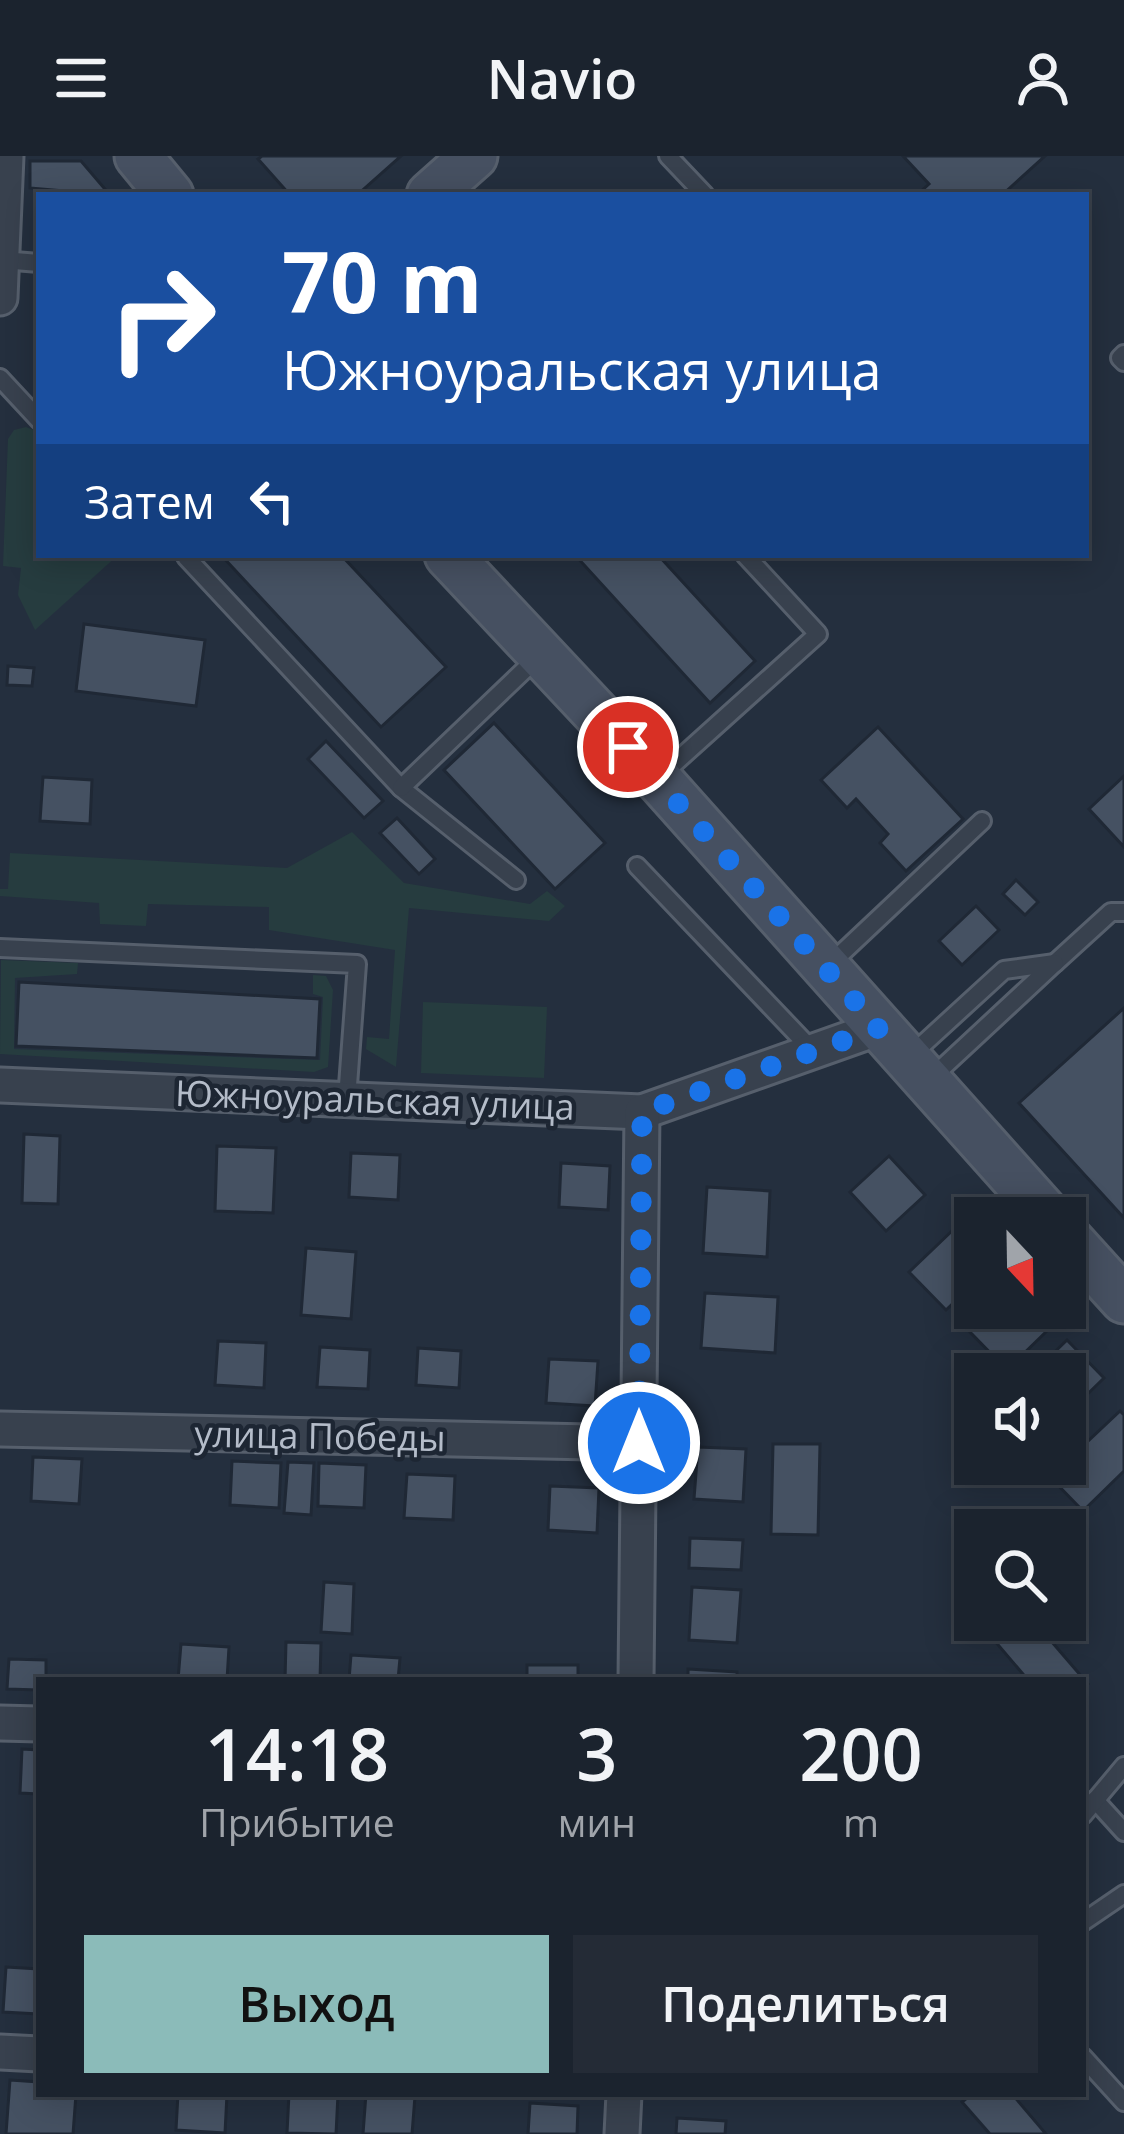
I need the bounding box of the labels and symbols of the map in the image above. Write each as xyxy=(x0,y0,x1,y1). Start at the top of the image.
pin xyxy=(577,696,679,798)
street label: Южноуральская улица xyxy=(174,1068,576,1131)
north arrow xyxy=(954,1197,1086,1329)
position arrow xyxy=(576,1380,702,1506)
street label: улица Победы xyxy=(194,1409,446,1462)

